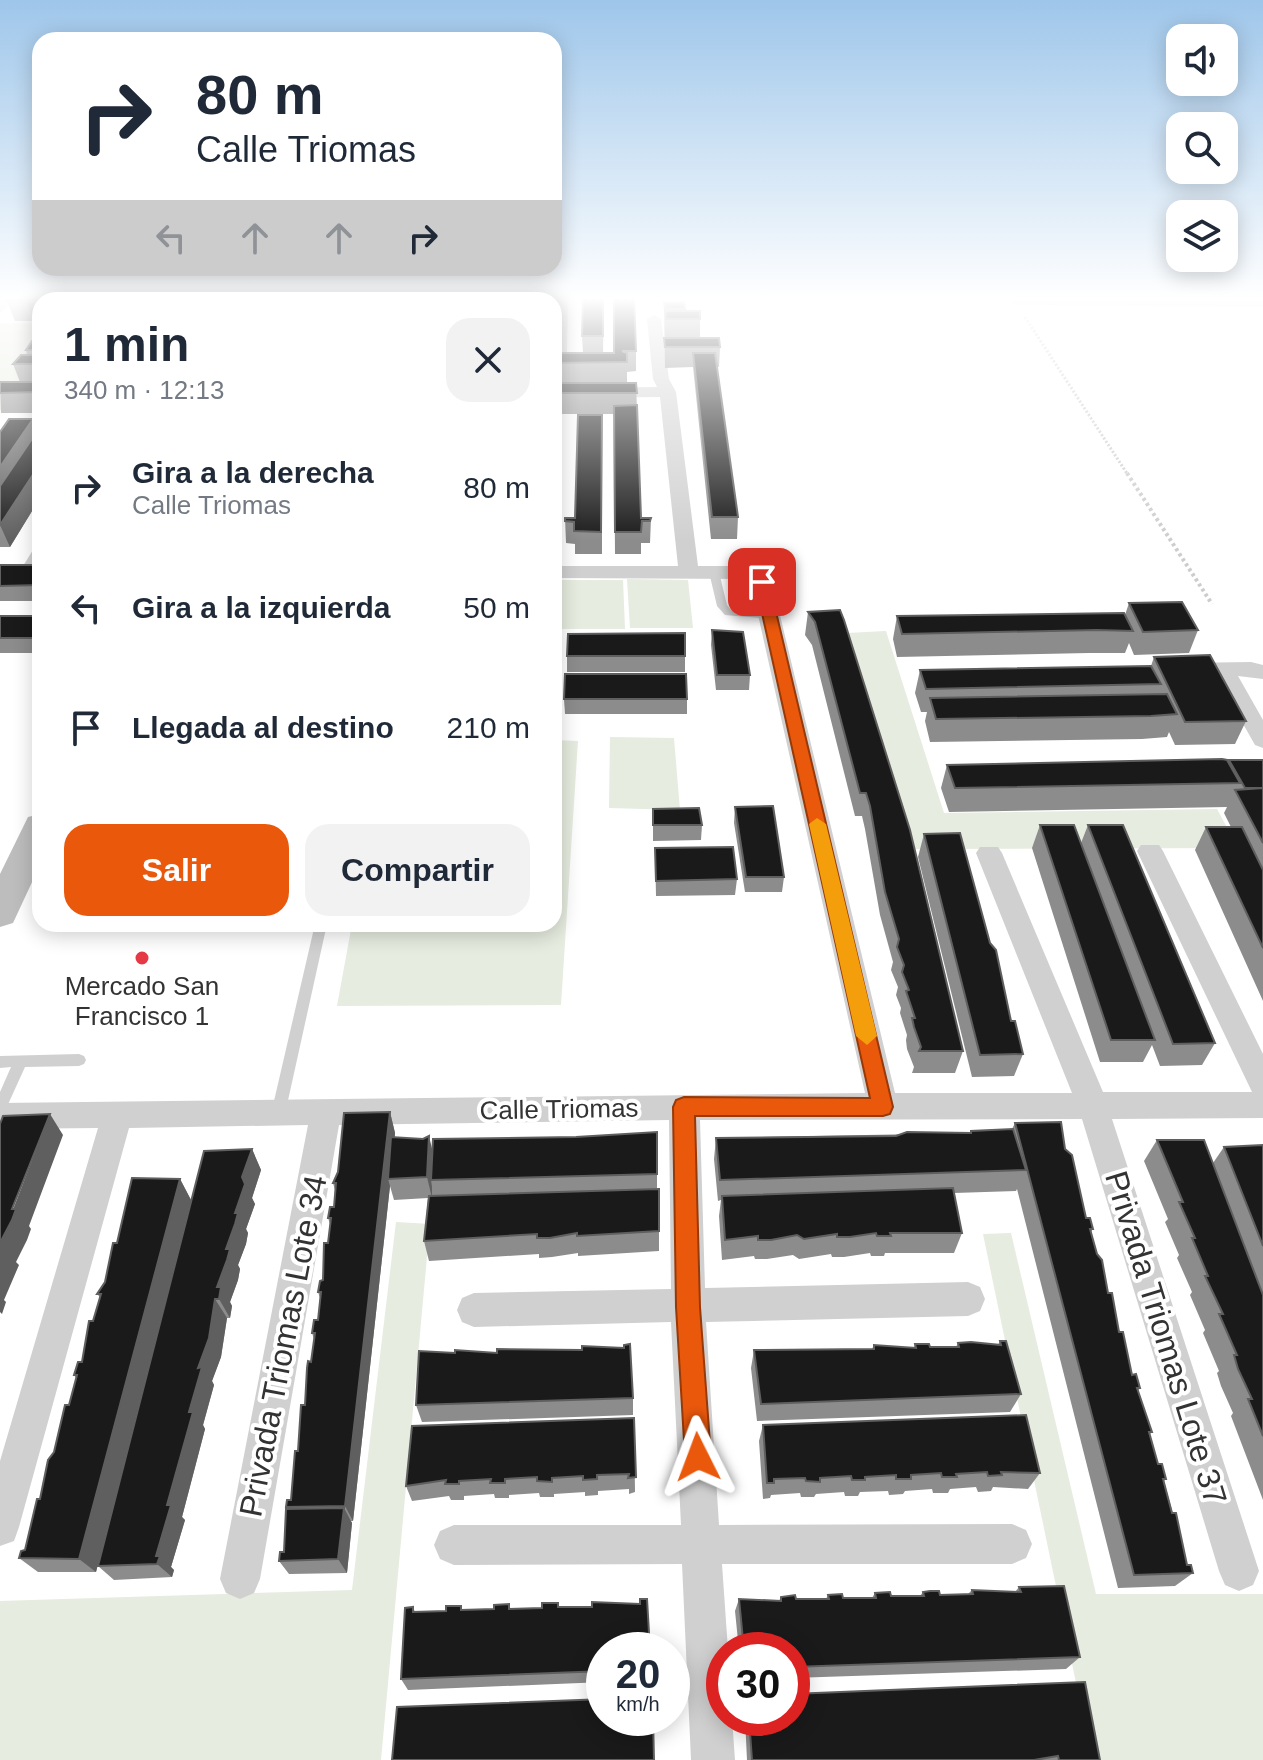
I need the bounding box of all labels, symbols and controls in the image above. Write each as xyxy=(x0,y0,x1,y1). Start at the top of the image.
map controls xyxy=(1166,24,1238,272)
button: sound xyxy=(1166,24,1238,96)
text: 80 m xyxy=(196,63,324,126)
icon: right xyxy=(64,64,168,168)
button: search xyxy=(1166,112,1238,184)
text: Calle Triomas xyxy=(196,129,416,170)
button: layers xyxy=(1166,200,1238,272)
icon: left xyxy=(149,216,193,260)
icon: ahead xyxy=(233,216,277,260)
icon: ahead xyxy=(317,216,361,260)
icon: right xyxy=(401,216,445,260)
text: 1 min xyxy=(64,318,189,371)
button: close xyxy=(446,318,530,402)
text: 340 m · 12:13 xyxy=(64,375,224,405)
text: Gira a la derecha xyxy=(132,456,374,489)
icon: right xyxy=(64,466,108,510)
text: 80 m xyxy=(463,471,530,504)
text: Calle Triomas xyxy=(132,490,291,520)
pin xyxy=(728,548,796,616)
icon: arrive xyxy=(740,560,784,604)
icon: left xyxy=(64,586,108,630)
text: Gira a la izquierda xyxy=(132,591,390,624)
text: 50 m xyxy=(463,591,530,624)
icon: arrive xyxy=(64,706,108,750)
text: Llegada al destino xyxy=(132,711,394,744)
text: 210 m xyxy=(447,711,530,744)
button: Salir xyxy=(64,824,289,916)
button: Compartir xyxy=(305,824,530,916)
marker: Mercado San Francisco 1 xyxy=(133,949,151,967)
place label: Mercado San Francisco 1 xyxy=(65,971,219,1031)
street label: Calle Triomas xyxy=(479,1093,639,1125)
street label: Privada Triomas Lote 37 xyxy=(1098,1167,1234,1509)
street label: Privada Triomas Lote 34 xyxy=(232,1172,334,1520)
position arrow xyxy=(656,1415,740,1499)
speed limit sign: 30 xyxy=(706,1632,810,1736)
text: 20 xyxy=(616,1652,660,1696)
text: km/h xyxy=(616,1693,660,1715)

